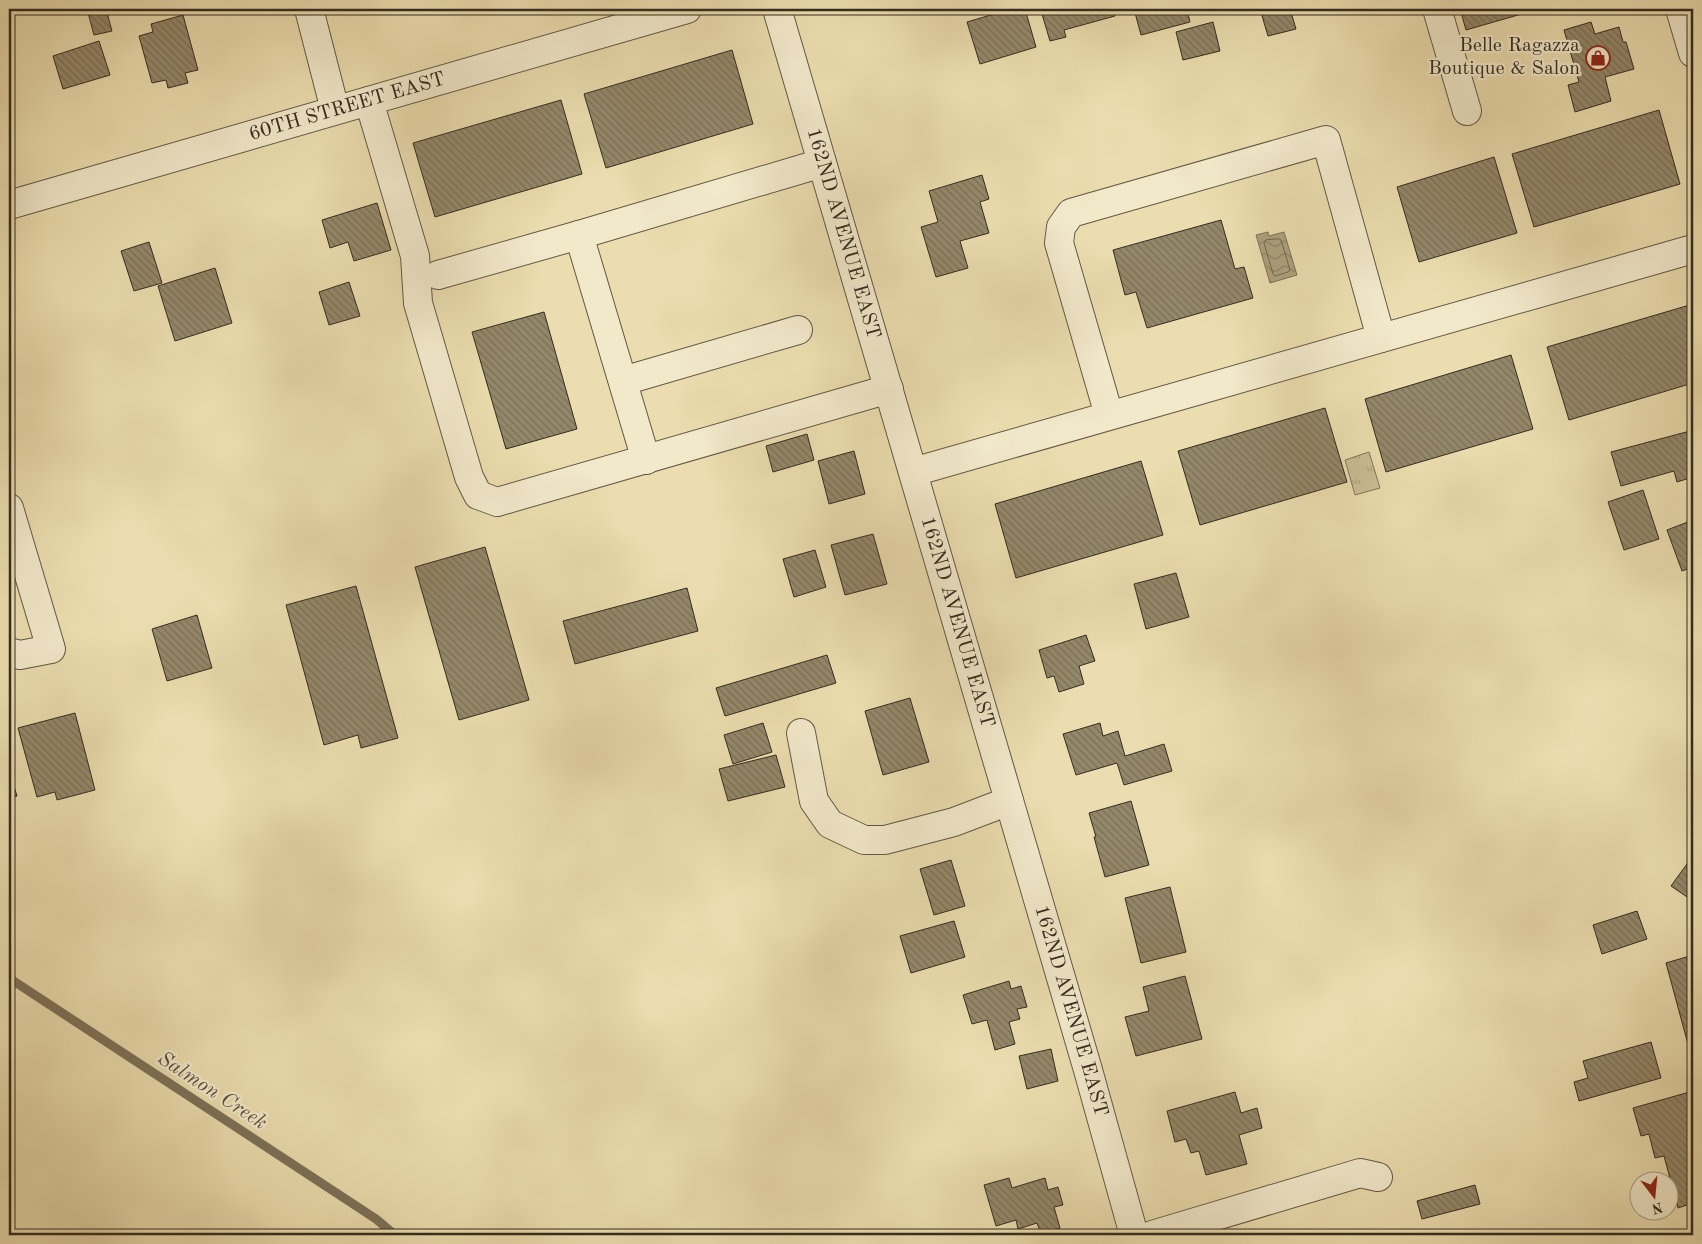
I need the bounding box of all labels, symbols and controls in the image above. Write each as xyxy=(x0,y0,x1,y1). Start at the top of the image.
place label: Belle Ragazza Boutique & Salon xyxy=(1428,36,1580,79)
shop icon: Belle Ragazza Boutique & Salon xyxy=(1585,45,1611,71)
street label: 60TH STREET EAST xyxy=(247,69,448,145)
street label: 162ND AVENUE EAST xyxy=(802,126,883,341)
street label: 162ND AVENUE EAST xyxy=(916,514,997,730)
street label: 162ND AVENUE EAST xyxy=(1030,903,1110,1119)
water label: Salmon Creek xyxy=(154,1048,270,1134)
north arrow xyxy=(1630,1172,1680,1222)
text: N xyxy=(1650,1199,1664,1216)

